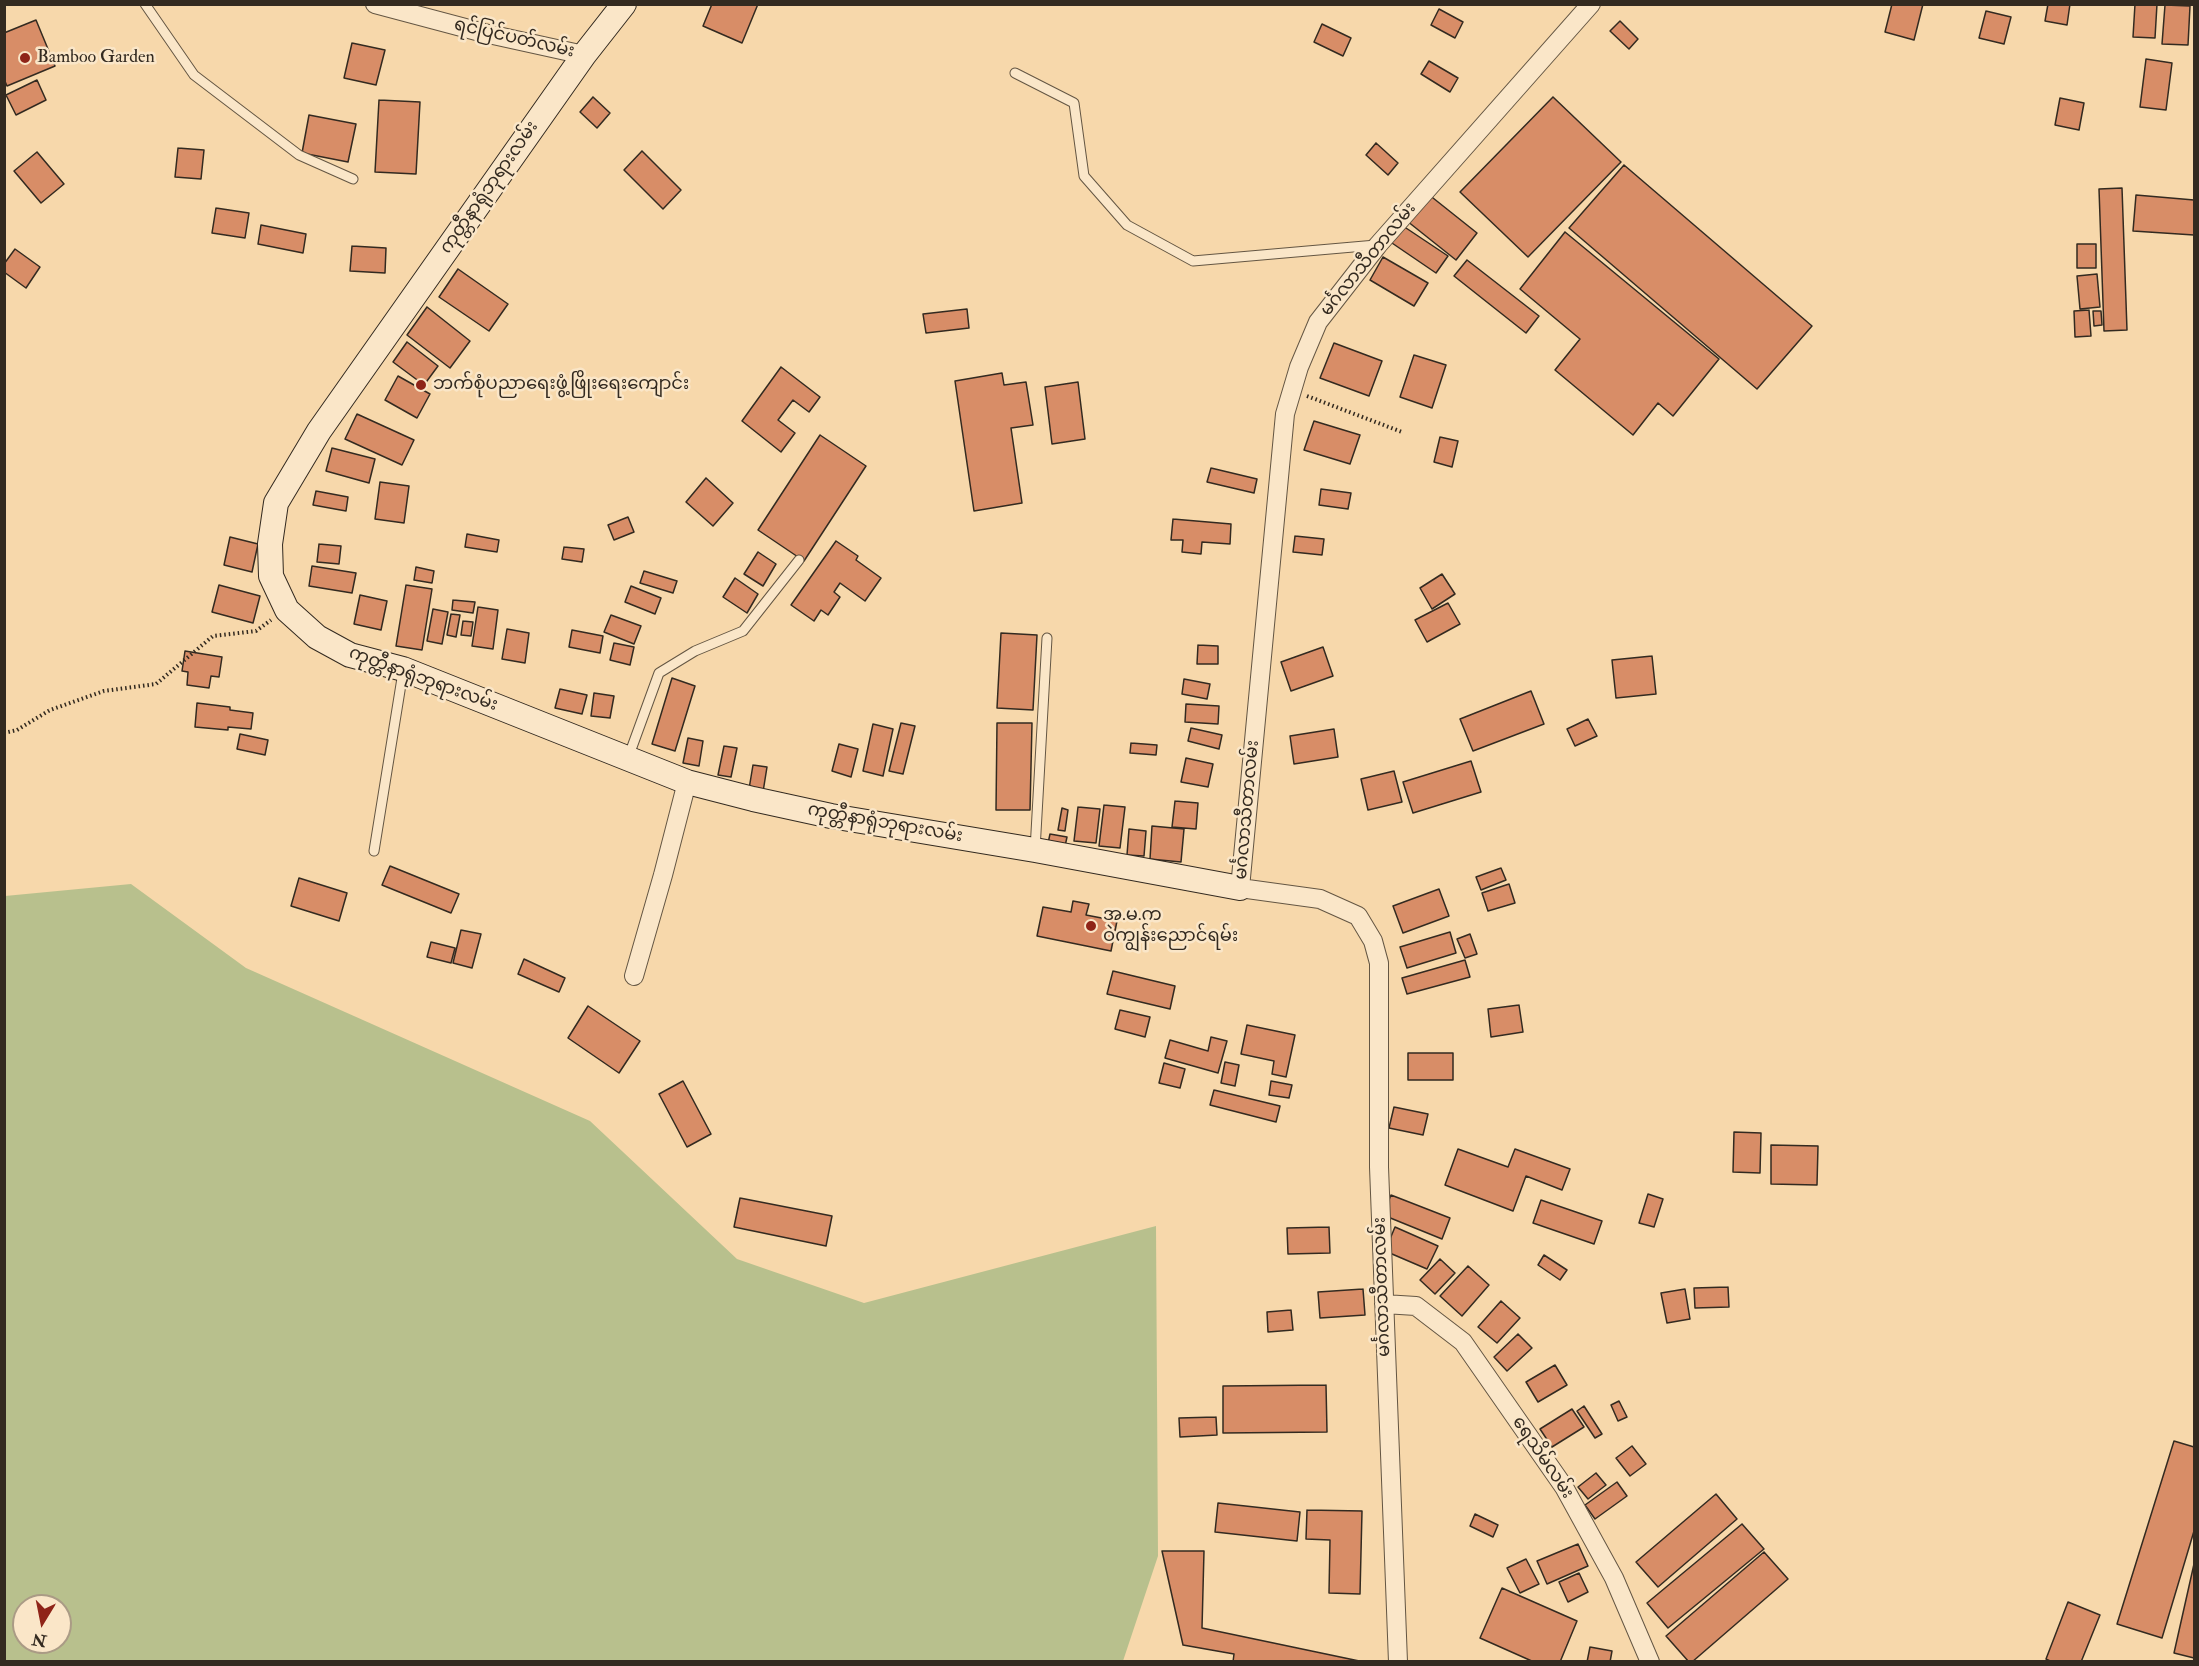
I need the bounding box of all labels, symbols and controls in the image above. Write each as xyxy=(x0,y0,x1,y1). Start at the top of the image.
street label: ရင်ပြင်ပတ်လမ်း xyxy=(452,15,576,63)
place label: Bamboo Garden xyxy=(37,47,155,69)
marker: Bamboo Garden xyxy=(18,51,32,65)
street label: ကုတ္တီနာရုံဘုရားလမ်း xyxy=(436,118,544,258)
street label: မင်္ဂလာသီတာလမ်း xyxy=(1317,199,1421,321)
place label: ဘက်စုံပညာရေးဖွံ့ဖြိုးရေးကျောင်း xyxy=(433,374,689,396)
marker: ဘက်စုံပညာရေးဖွံ့ဖြိုးရေးကျောင်း xyxy=(414,378,428,392)
street label: ကုတ္တီနာရုံဘုရားလမ်း xyxy=(346,643,500,717)
street label: မင်္ဂလာသီတာလမ်း xyxy=(1231,739,1265,881)
street label: ကုတ္တီနာရုံဘုရားလမ်း xyxy=(806,800,964,848)
place label: အ.မ.က ဝဲကျွန်းညောင်ရမ်း xyxy=(1103,905,1238,948)
marker: အ.မ.က ဝဲကျွန်းညောင်ရမ်း xyxy=(1084,919,1098,933)
street label: မင်္ဂလာသီတာလမ်း xyxy=(1370,1217,1396,1357)
street label: ရေသိမ်လမ်း xyxy=(1507,1413,1577,1503)
north arrow xyxy=(12,1594,72,1654)
text: N xyxy=(30,1629,48,1651)

